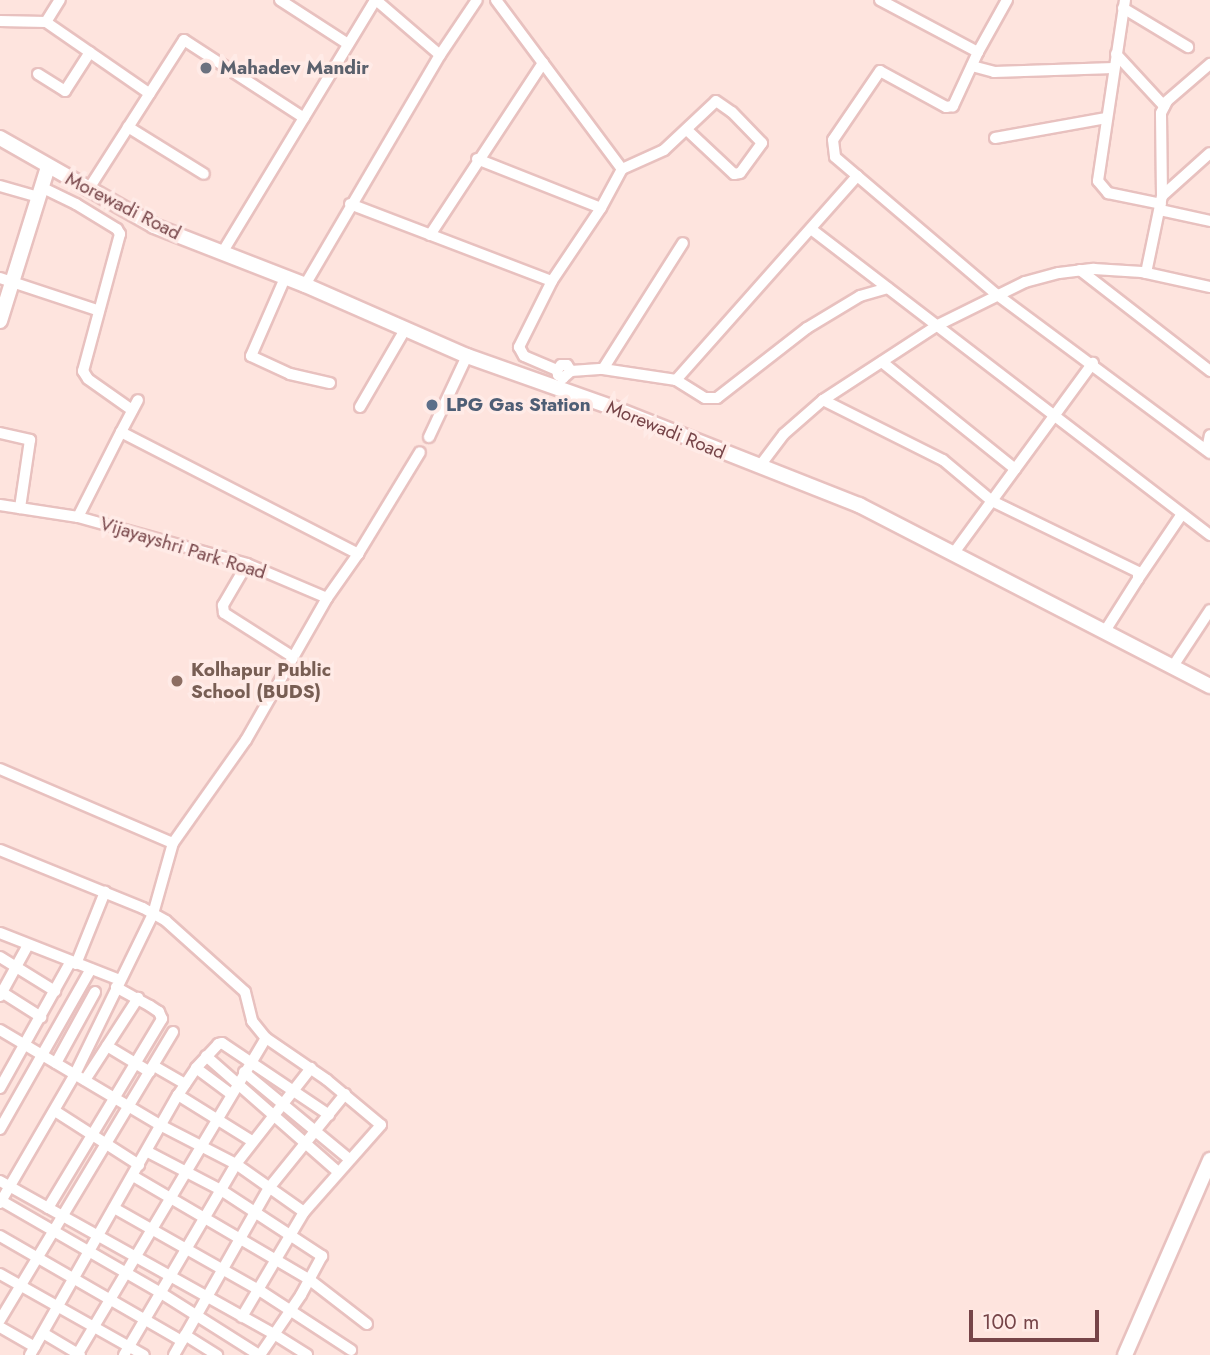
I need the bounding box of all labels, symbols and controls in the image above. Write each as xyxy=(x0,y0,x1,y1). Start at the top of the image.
place label: Mahadev Mandir xyxy=(220,57,369,79)
marker: Mahadev Mandir xyxy=(198,60,214,76)
street label: Morewadi Road xyxy=(62,167,184,245)
place label: LPG Gas Station xyxy=(446,394,591,416)
street label: Morewadi Road xyxy=(603,396,729,464)
marker: LPG Gas Station xyxy=(424,397,440,413)
street label: Vijayayshri Park Road xyxy=(97,512,269,584)
place label: Kolhapur Public School (BUDS) xyxy=(191,659,331,703)
marker: Kolhapur Public School (BUDS) xyxy=(169,673,185,689)
scale bar xyxy=(972,1296,1102,1340)
text: 100 m xyxy=(982,1307,1039,1337)

